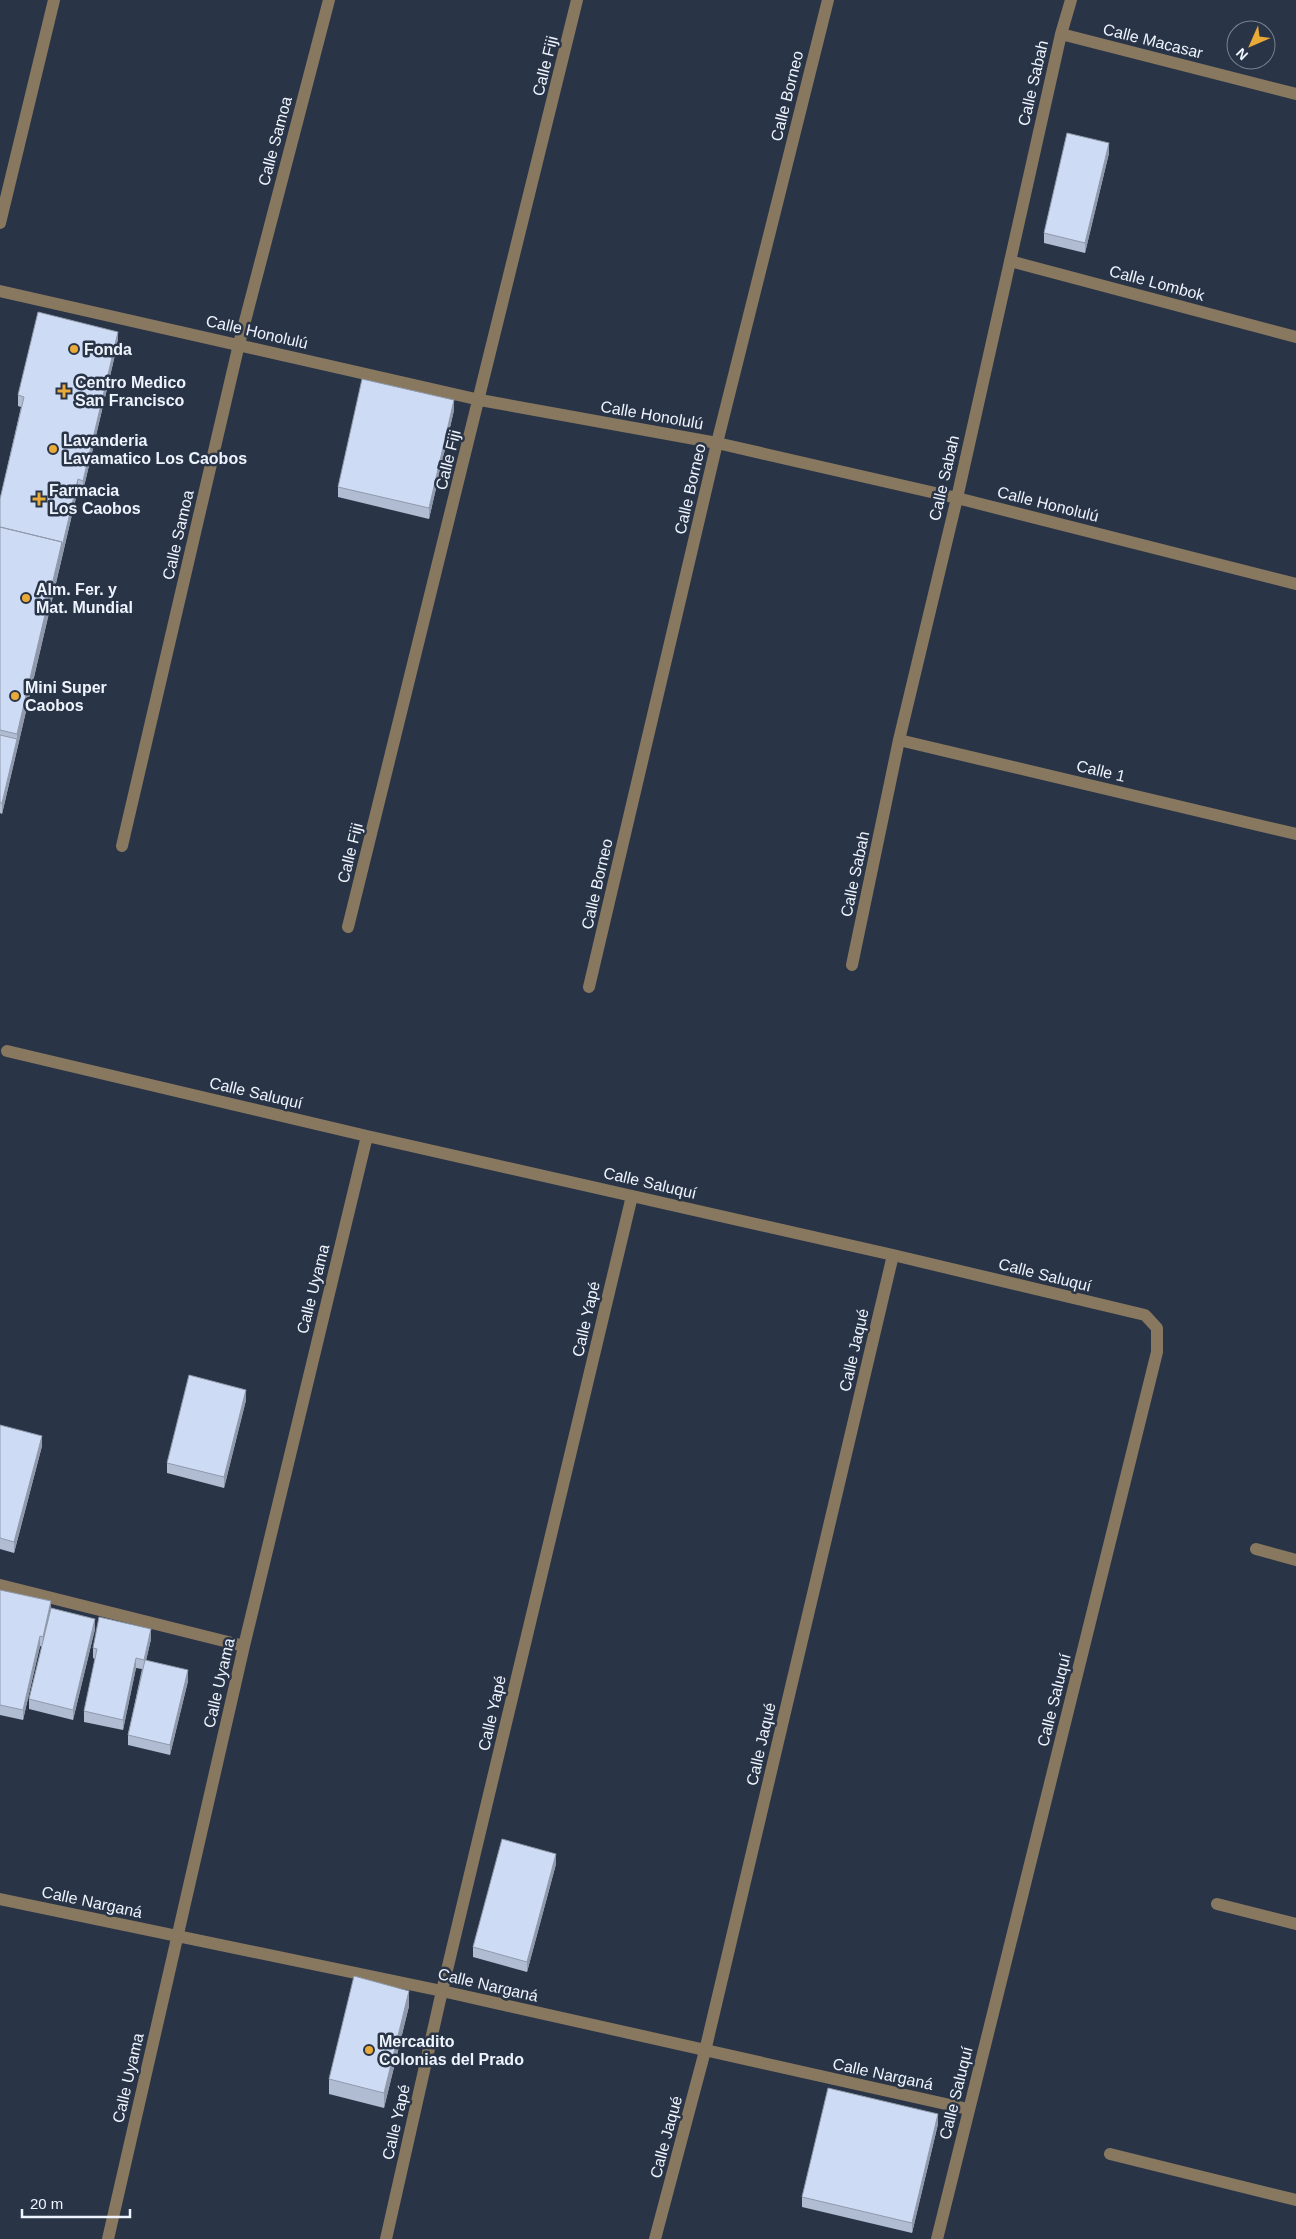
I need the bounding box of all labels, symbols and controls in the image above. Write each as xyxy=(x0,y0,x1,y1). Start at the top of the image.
street label: Calle Macasar xyxy=(1101,20,1205,62)
north arrow xyxy=(1226,20,1276,70)
street label: Calle Fiji xyxy=(529,34,561,98)
street label: Calle Sabah xyxy=(1015,39,1051,127)
text: N xyxy=(1233,45,1251,63)
street label: Calle Borneo xyxy=(768,49,806,143)
street label: Calle Samoa xyxy=(255,94,295,187)
street label: Calle Lombok xyxy=(1108,262,1207,304)
street label: Calle Honolulú xyxy=(204,312,310,352)
place label: Fonda xyxy=(84,341,132,358)
marker: Fonda xyxy=(68,343,80,355)
place label: Centro Medico San Francisco xyxy=(75,374,186,409)
marker: Centro Medico San Francisco xyxy=(57,384,71,398)
street label: Calle Honolulú xyxy=(599,398,705,432)
street label: Calle Fiji xyxy=(432,428,464,492)
place label: Lavanderia Lavamatico Los Caobos xyxy=(63,432,247,467)
street label: Calle Sabah xyxy=(926,434,962,522)
street label: Calle Borneo xyxy=(671,442,709,536)
marker: Lavanderia Lavamatico Los Caobos xyxy=(47,443,59,455)
place label: Farmacia Los Caobos xyxy=(49,482,141,517)
street label: Calle Honolulú xyxy=(995,483,1101,525)
street label: Calle Samoa xyxy=(159,488,197,582)
marker: Farmacia Los Caobos xyxy=(33,493,45,505)
place label: Alm. Fer. y Mat. Mundial xyxy=(36,581,133,616)
marker: Alm. Fer. y Mat. Mundial xyxy=(20,592,32,604)
place label: Mini Super Caobos xyxy=(25,679,107,714)
marker: Mini Super Caobos xyxy=(9,690,21,702)
street label: Calle 1 xyxy=(1075,757,1127,785)
street label: Calle Fiji xyxy=(334,821,366,885)
street label: Calle Sabah xyxy=(838,830,872,918)
street label: Calle Borneo xyxy=(578,837,616,931)
street label: Calle Saluquí xyxy=(208,1074,305,1112)
street label: Calle Saluquí xyxy=(602,1164,699,1202)
street label: Calle Uyama xyxy=(294,1242,332,1335)
street label: Calle Saluquí xyxy=(997,1255,1094,1295)
street label: Calle Yapé xyxy=(569,1280,603,1358)
street label: Calle Jaqué xyxy=(836,1307,872,1393)
street label: Calle Uyama xyxy=(200,1636,238,1730)
street label: Calle Saluquí xyxy=(1034,1651,1074,1748)
street label: Calle Yapé xyxy=(475,1674,509,1752)
street label: Calle Jaqué xyxy=(743,1701,779,1787)
street label: Calle Narganá xyxy=(40,1883,144,1921)
street label: Calle Narganá xyxy=(436,1965,540,2005)
street label: Calle Uyama xyxy=(109,2031,147,2125)
place label: Mercadito Colonias del Prado xyxy=(379,2033,524,2068)
marker: Mercadito Colonias del Prado xyxy=(363,2044,375,2056)
street label: Calle Saluquí xyxy=(936,2044,976,2141)
street label: Calle Narganá xyxy=(831,2055,935,2093)
street label: Calle Yapé xyxy=(379,2083,413,2161)
street label: Calle Jaqué xyxy=(647,2094,685,2180)
scale bar xyxy=(22,2186,130,2218)
text: 20 m xyxy=(30,2195,63,2212)

